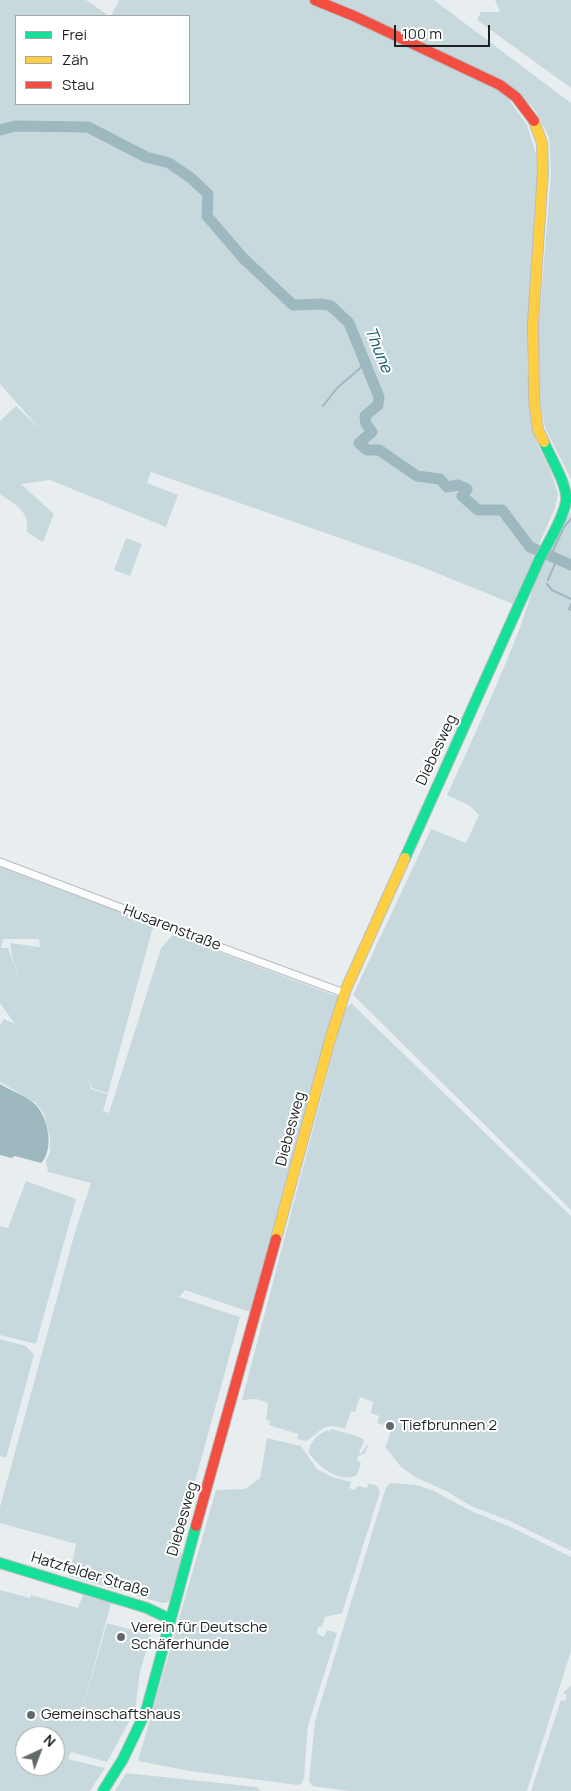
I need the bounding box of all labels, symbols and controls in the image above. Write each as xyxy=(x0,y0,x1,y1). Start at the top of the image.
legend xyxy=(15,15,190,105)
scale bar xyxy=(396,15,492,47)
text: 100 m xyxy=(402,23,442,44)
text: Frei xyxy=(62,24,87,45)
text: Zäh xyxy=(62,49,88,70)
text: Stau xyxy=(62,74,95,95)
water label: Thune xyxy=(360,324,396,376)
street label: Diebesweg xyxy=(413,712,461,788)
street label: Husarenstraße xyxy=(121,901,223,955)
street label: Diebesweg xyxy=(272,1090,310,1168)
place label: Tiefbrunnen 2 xyxy=(400,1417,497,1435)
marker: Tiefbrunnen 2 xyxy=(384,1420,396,1432)
street label: Diebesweg xyxy=(164,1480,202,1558)
street label: Hatzfelder Straße xyxy=(29,1549,151,1601)
place label: Verein für Deutsche Schäferhunde xyxy=(131,1619,268,1654)
marker: Verein für Deutsche Schäferhunde xyxy=(115,1631,127,1643)
place label: Gemeinschaftshaus xyxy=(41,1706,181,1724)
marker: Gemeinschaftshaus xyxy=(25,1709,37,1721)
north arrow xyxy=(15,1726,65,1776)
text: N xyxy=(40,1730,60,1751)

